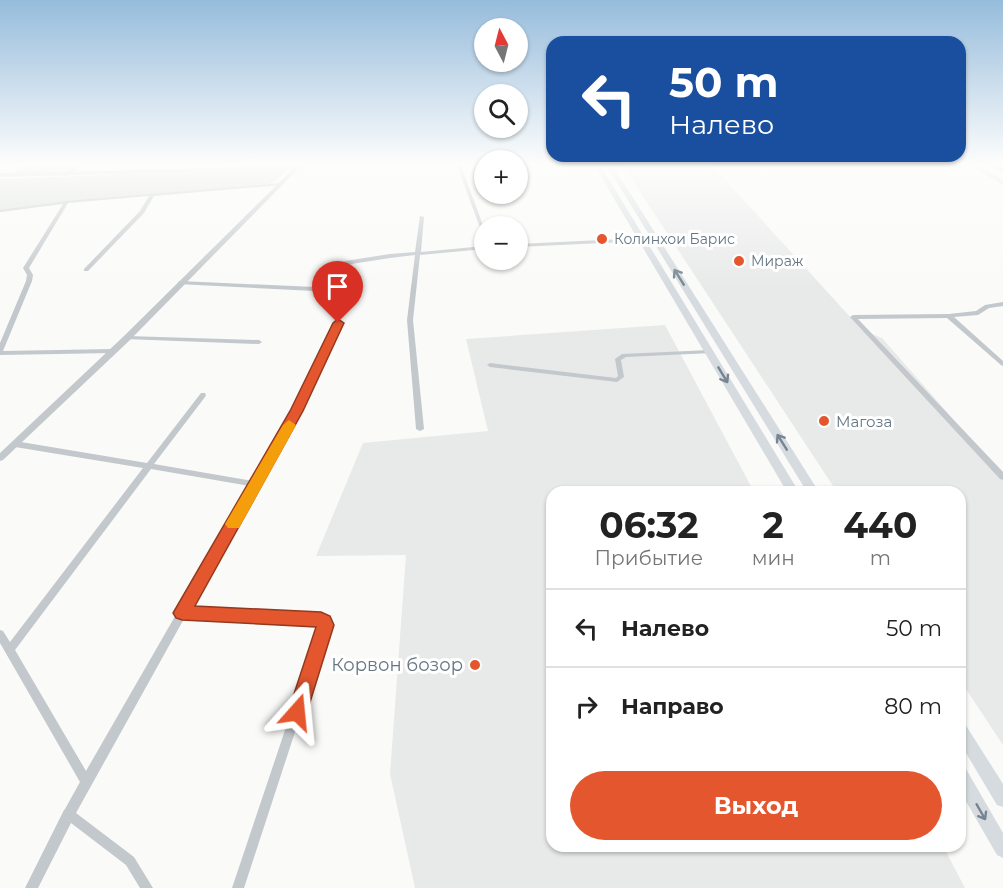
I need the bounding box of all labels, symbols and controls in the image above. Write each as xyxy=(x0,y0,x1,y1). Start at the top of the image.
north arrow xyxy=(474,18,528,72)
map controls xyxy=(474,18,528,270)
text: 50 m xyxy=(669,56,778,108)
icon: left xyxy=(570,60,648,138)
button: search xyxy=(474,84,528,138)
text: Налево xyxy=(669,108,774,141)
button: + xyxy=(474,150,528,204)
button: − xyxy=(474,216,528,270)
place label: Колинхои Барис xyxy=(614,230,735,248)
marker: Колинхои Барис xyxy=(595,232,609,246)
place label: Мираж xyxy=(751,252,804,270)
marker: Мираж xyxy=(732,254,746,268)
pin xyxy=(312,261,363,323)
one-way arrow xyxy=(672,269,684,286)
icon: arrive xyxy=(321,270,354,303)
one-way arrow xyxy=(718,366,730,383)
place label: Магоза xyxy=(836,412,892,431)
marker: Магоза xyxy=(817,414,831,428)
one-way arrow xyxy=(775,434,787,451)
text: 06:32 xyxy=(599,503,698,547)
text: 2 xyxy=(763,503,784,547)
text: 440 xyxy=(843,503,917,547)
text: Прибытие xyxy=(595,546,703,570)
text: мин xyxy=(752,546,795,570)
text: m xyxy=(870,546,891,570)
icon: left xyxy=(570,612,603,645)
text: Налево xyxy=(621,615,709,642)
text: 50 m xyxy=(886,615,942,642)
place label: Корвон бозор xyxy=(331,654,463,676)
marker: Корвон бозор xyxy=(468,658,482,672)
position arrow xyxy=(265,680,329,744)
icon: right xyxy=(570,690,603,723)
text: Направо xyxy=(621,693,724,720)
text: 80 m xyxy=(884,693,942,720)
button: Выход xyxy=(570,771,942,840)
one-way arrow xyxy=(976,803,988,820)

